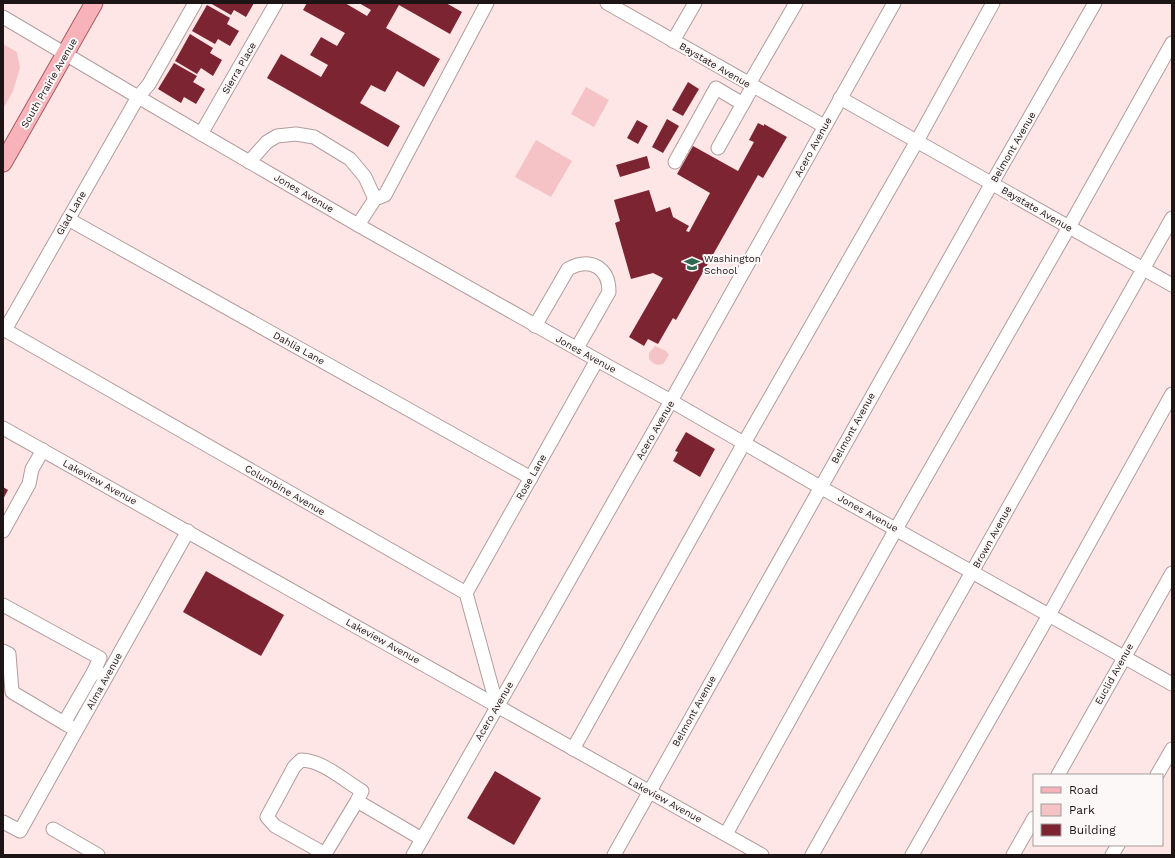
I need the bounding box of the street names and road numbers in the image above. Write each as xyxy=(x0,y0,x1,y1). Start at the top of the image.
street label: South Prairie Avenue xyxy=(19,36,79,130)
street label: Sierra Place xyxy=(220,40,258,96)
street label: Baystate Avenue xyxy=(678,40,753,90)
street label: Belmont Avenue xyxy=(988,110,1038,184)
street label: Acero Avenue xyxy=(792,115,834,179)
street label: Jones Avenue xyxy=(272,171,336,215)
street label: Baystate Avenue xyxy=(1000,184,1075,234)
street label: Glad Lane xyxy=(54,189,88,237)
street label: Dahlia Lane xyxy=(271,329,327,367)
street label: Jones Avenue xyxy=(554,333,618,375)
street label: Belmont Avenue xyxy=(829,390,877,465)
street label: Acero Avenue xyxy=(634,398,676,461)
street label: Rose Lane xyxy=(514,452,549,502)
street label: Lakeview Avenue xyxy=(61,457,139,507)
street label: Columbine Avenue xyxy=(243,463,327,518)
street label: Jones Avenue xyxy=(836,492,900,534)
street label: Brown Avenue xyxy=(970,504,1014,570)
street label: Lakeview Avenue xyxy=(344,616,422,666)
street label: Euclid Avenue xyxy=(1093,641,1135,707)
street label: Alma Avenue xyxy=(84,651,124,711)
street label: Belmont Avenue xyxy=(670,673,718,748)
street label: Acero Avenue xyxy=(473,679,515,742)
street label: Lakeview Avenue xyxy=(626,775,704,825)

